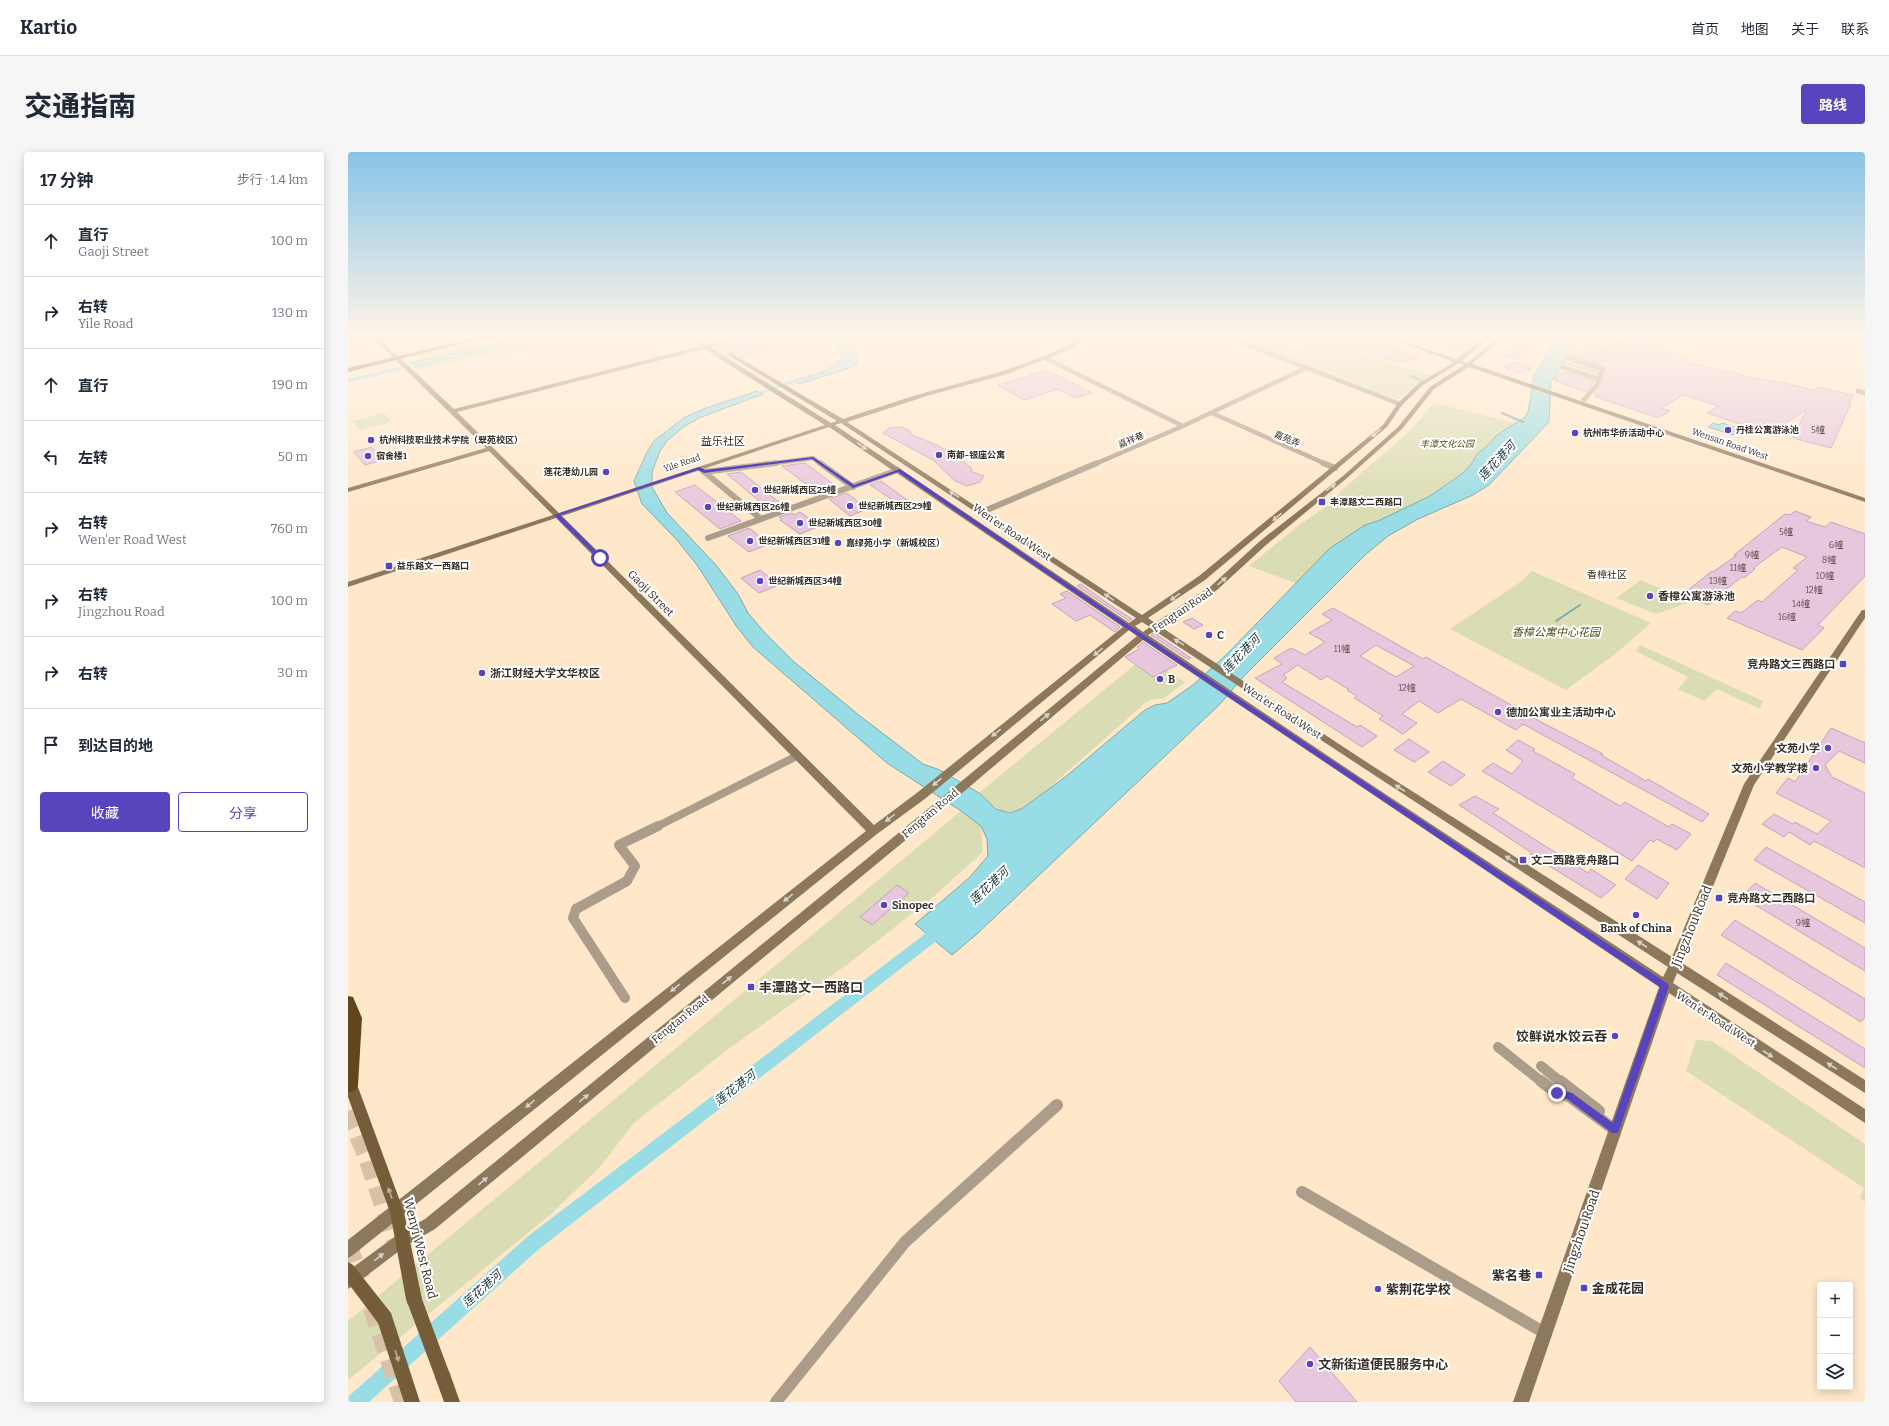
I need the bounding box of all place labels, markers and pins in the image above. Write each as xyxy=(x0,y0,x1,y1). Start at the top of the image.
marker: 丹桂公寓游泳池 xyxy=(1723,425,1733,435)
place label: 丹桂公寓游泳池 xyxy=(1736,425,1799,435)
place label: 杭州市华侨活动中心 xyxy=(1583,427,1664,438)
marker: 杭州市华侨活动中心 xyxy=(1570,428,1580,438)
place label: 杭州科技职业技术学院（翠苑校区） xyxy=(379,434,523,445)
marker: 杭州科技职业技术学院（翠苑校区） xyxy=(366,435,376,445)
marker: 南都-银座公寓 xyxy=(934,450,944,460)
place label: 南都-银座公寓 xyxy=(947,450,1005,460)
marker: 宿舍楼1 xyxy=(363,451,373,461)
place label: 宿舍楼1 xyxy=(376,451,407,461)
place label: 莲花港幼儿园 xyxy=(544,467,598,477)
marker: 莲花港幼儿园 xyxy=(601,467,611,477)
place label: 世纪新城西区25幢 xyxy=(763,484,836,495)
marker: 世纪新城西区25幢 xyxy=(750,485,760,495)
marker: 丰潭路文二西路口 xyxy=(1317,497,1327,507)
place label: 丰潭路文二西路口 xyxy=(1330,497,1402,507)
place label: 世纪新城西区29幢 xyxy=(858,500,931,511)
place label: 世纪新城西区26幢 xyxy=(716,501,789,512)
marker: 世纪新城西区29幢 xyxy=(845,501,855,511)
marker: 世纪新城西区26幢 xyxy=(703,502,713,512)
place label: 世纪新城西区30幢 xyxy=(808,517,882,528)
marker: 世纪新城西区30幢 xyxy=(795,518,805,528)
place label: 世纪新城西区31幢 xyxy=(758,535,830,546)
marker: 世纪新城西区31幢 xyxy=(745,536,755,546)
place label: 嘉绿苑小学（新城校区） xyxy=(846,537,945,548)
marker: 嘉绿苑小学（新城校区） xyxy=(833,538,843,548)
marker: 益乐路文一西路口 xyxy=(384,561,394,571)
place label: 益乐路文一西路口 xyxy=(397,561,469,571)
place label: 世纪新城西区34幢 xyxy=(768,575,842,586)
marker: 世纪新城西区34幢 xyxy=(755,576,765,586)
place label: 香樟公寓游泳池 xyxy=(1658,590,1735,603)
marker: 香樟公寓游泳池 xyxy=(1645,591,1655,601)
place label: C xyxy=(1217,629,1224,642)
marker: C xyxy=(1204,630,1214,640)
place label: 竞舟路文三西路口 xyxy=(1747,658,1835,671)
marker: 竞舟路文三西路口 xyxy=(1838,659,1848,669)
place label: 浙江财经大学文华校区 xyxy=(490,667,600,680)
marker: 浙江财经大学文华校区 xyxy=(477,668,487,678)
place label: B xyxy=(1168,673,1175,686)
marker: B xyxy=(1155,674,1165,684)
place label: 德加公寓业主活动中心 xyxy=(1506,706,1616,719)
marker: 德加公寓业主活动中心 xyxy=(1493,707,1503,717)
place label: 文苑小学 xyxy=(1776,742,1820,755)
marker: 文苑小学 xyxy=(1823,743,1833,753)
place label: 文苑小学教学楼 xyxy=(1731,762,1808,775)
marker: 文苑小学教学楼 xyxy=(1811,763,1821,773)
place label: 文二西路竞舟路口 xyxy=(1531,854,1619,867)
marker: 文二西路竞舟路口 xyxy=(1518,855,1528,865)
place label: 竞舟路文二西路口 xyxy=(1727,892,1815,905)
marker: 竞舟路文二西路口 xyxy=(1714,893,1724,903)
place label: Sinopec xyxy=(892,899,934,912)
marker: Sinopec xyxy=(879,900,889,910)
marker: Bank of China xyxy=(1631,910,1641,920)
place label: Bank of China xyxy=(1600,922,1673,935)
place label: 丰潭路文一西路口 xyxy=(759,980,863,995)
marker: 丰潭路文一西路口 xyxy=(746,982,756,992)
place label: 饺鲜说水饺云吞 xyxy=(1516,1029,1607,1044)
marker: 饺鲜说水饺云吞 xyxy=(1610,1031,1620,1041)
place label: 紫名巷 xyxy=(1492,1268,1532,1283)
marker: 紫名巷 xyxy=(1534,1270,1544,1280)
place label: 金成花园 xyxy=(1592,1281,1644,1296)
place label: 紫荆花学校 xyxy=(1386,1282,1451,1297)
marker: 金成花园 xyxy=(1579,1283,1589,1293)
marker: 紫荆花学校 xyxy=(1373,1284,1383,1294)
place label: 文新街道便民服务中心 xyxy=(1318,1357,1448,1372)
marker: 文新街道便民服务中心 xyxy=(1305,1359,1315,1369)

